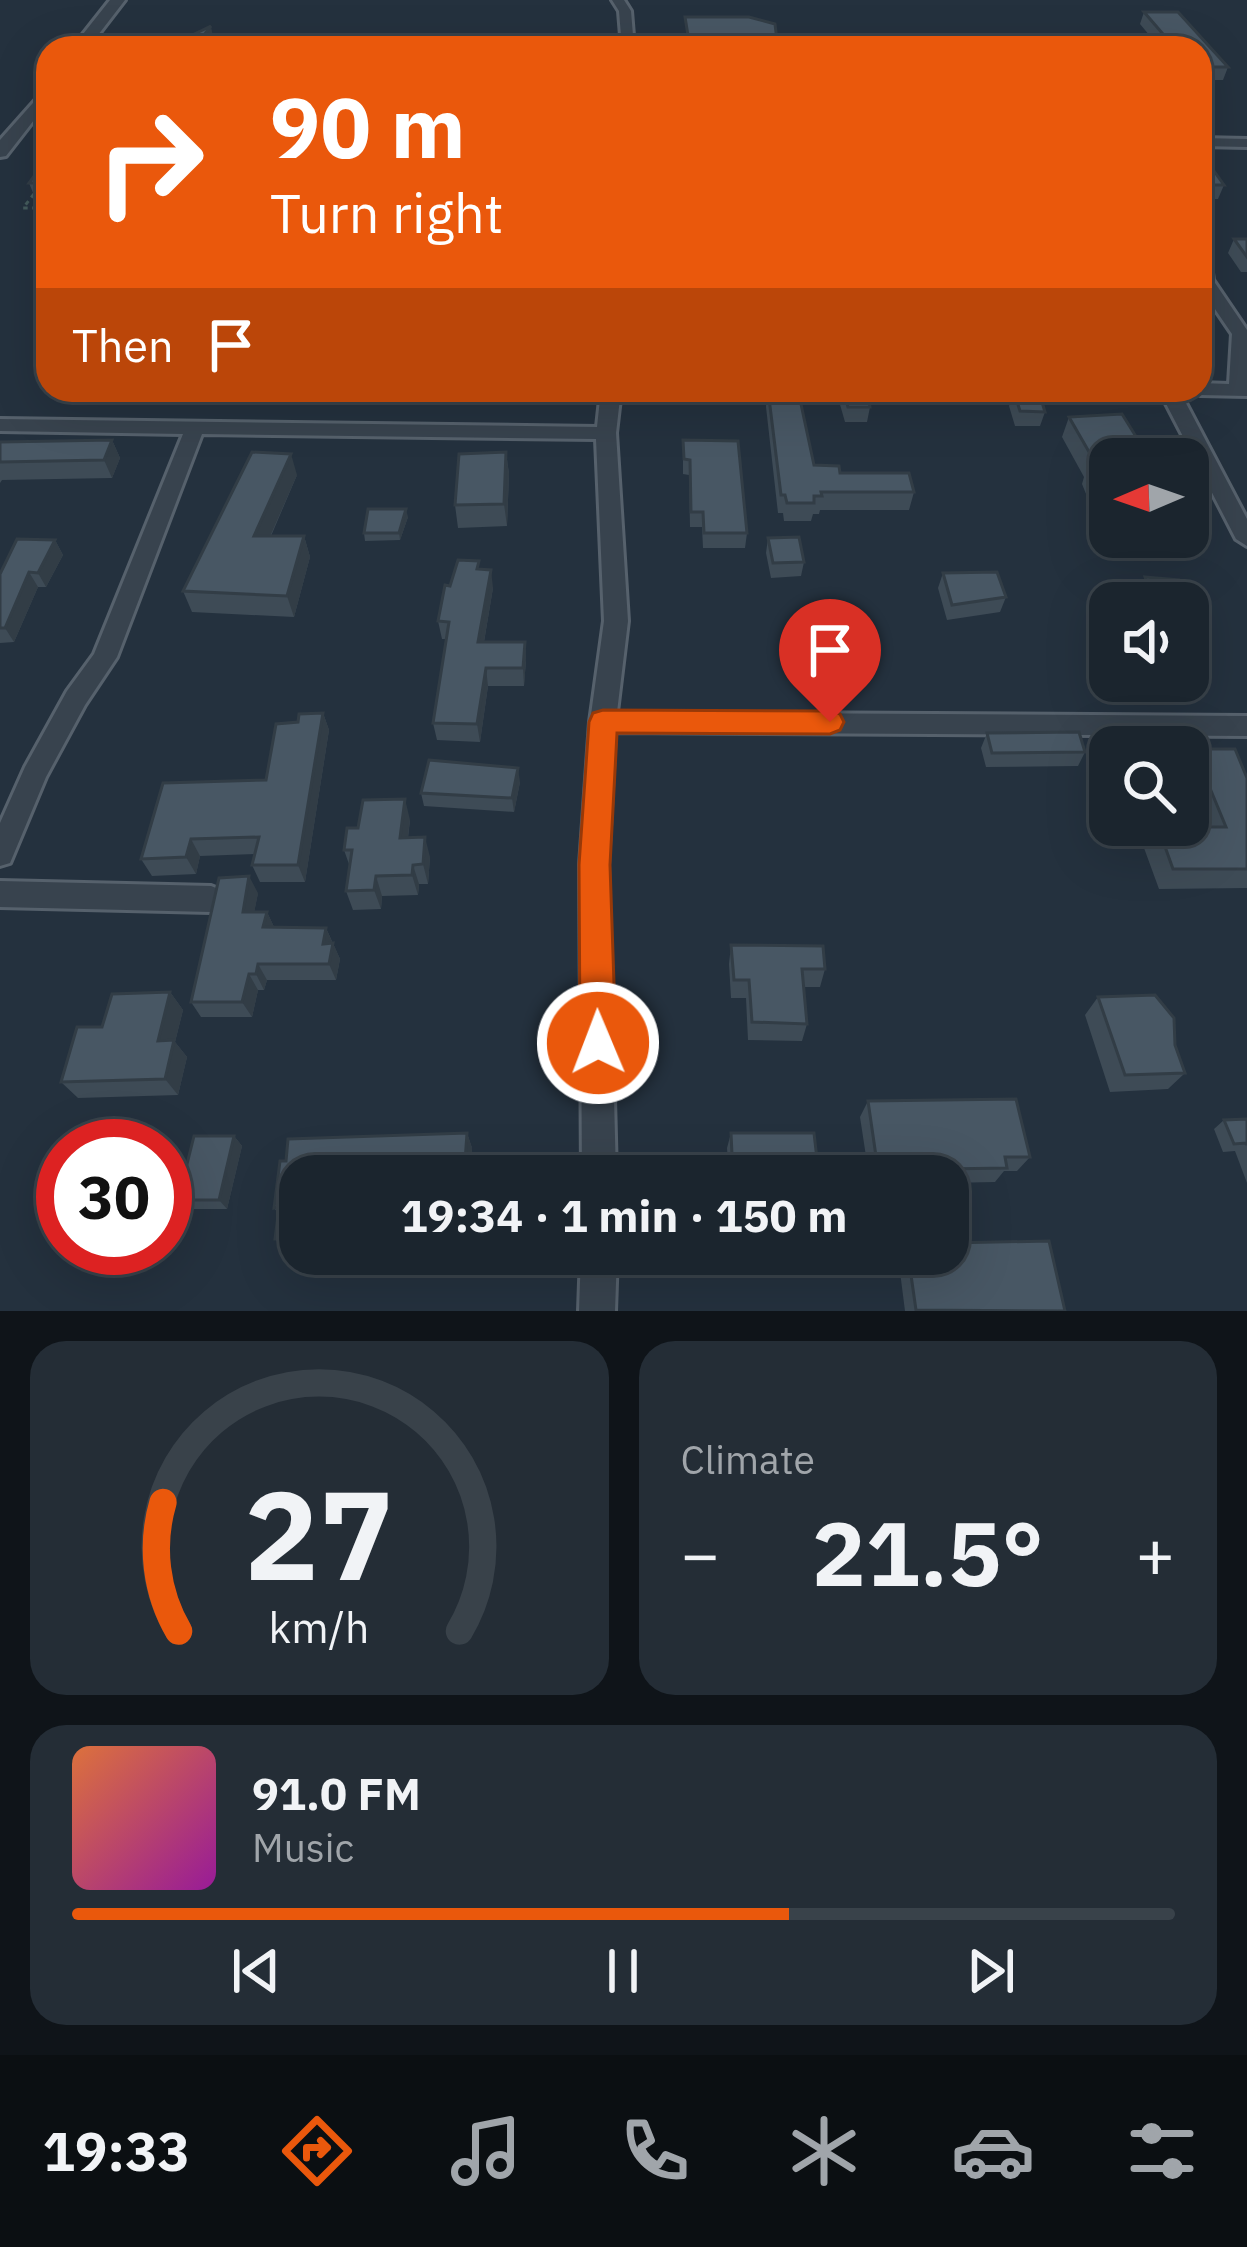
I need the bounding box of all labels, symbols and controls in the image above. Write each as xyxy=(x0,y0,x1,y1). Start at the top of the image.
text: 90 m xyxy=(270,72,466,181)
icon: right xyxy=(72,84,228,240)
text: Turn right xyxy=(270,178,504,248)
icon: arrive xyxy=(198,312,264,378)
text: Then xyxy=(72,316,174,374)
north arrow xyxy=(1089,438,1209,558)
map controls xyxy=(1089,438,1209,846)
button: sound xyxy=(1089,582,1209,702)
pin xyxy=(779,599,881,722)
icon: arrive xyxy=(797,617,863,683)
button: search xyxy=(1089,726,1209,846)
position arrow xyxy=(535,980,661,1106)
speed limit sign: 30 xyxy=(36,1119,192,1275)
text: 19:34 · 1 min · 150 m xyxy=(401,1186,847,1244)
text: Climate xyxy=(681,1434,815,1485)
text: 27 xyxy=(244,1452,394,1614)
text: 21.5° xyxy=(812,1494,1044,1611)
text: − xyxy=(681,1510,720,1596)
text: + xyxy=(1135,1510,1175,1596)
text: km/h xyxy=(269,1599,370,1655)
text: 91.0 FM xyxy=(252,1764,421,1822)
text: Music xyxy=(252,1822,354,1873)
icon: previous xyxy=(223,1938,289,2004)
icon: pause xyxy=(590,1938,656,2004)
icon: next xyxy=(958,1938,1024,2004)
icon: directions xyxy=(275,2109,359,2193)
icon: music xyxy=(444,2109,528,2193)
icon: phone xyxy=(613,2109,697,2193)
icon: climate xyxy=(782,2109,866,2193)
icon: car xyxy=(951,2109,1035,2193)
icon: filters xyxy=(1120,2109,1204,2193)
text: 19:33 xyxy=(43,2116,190,2186)

